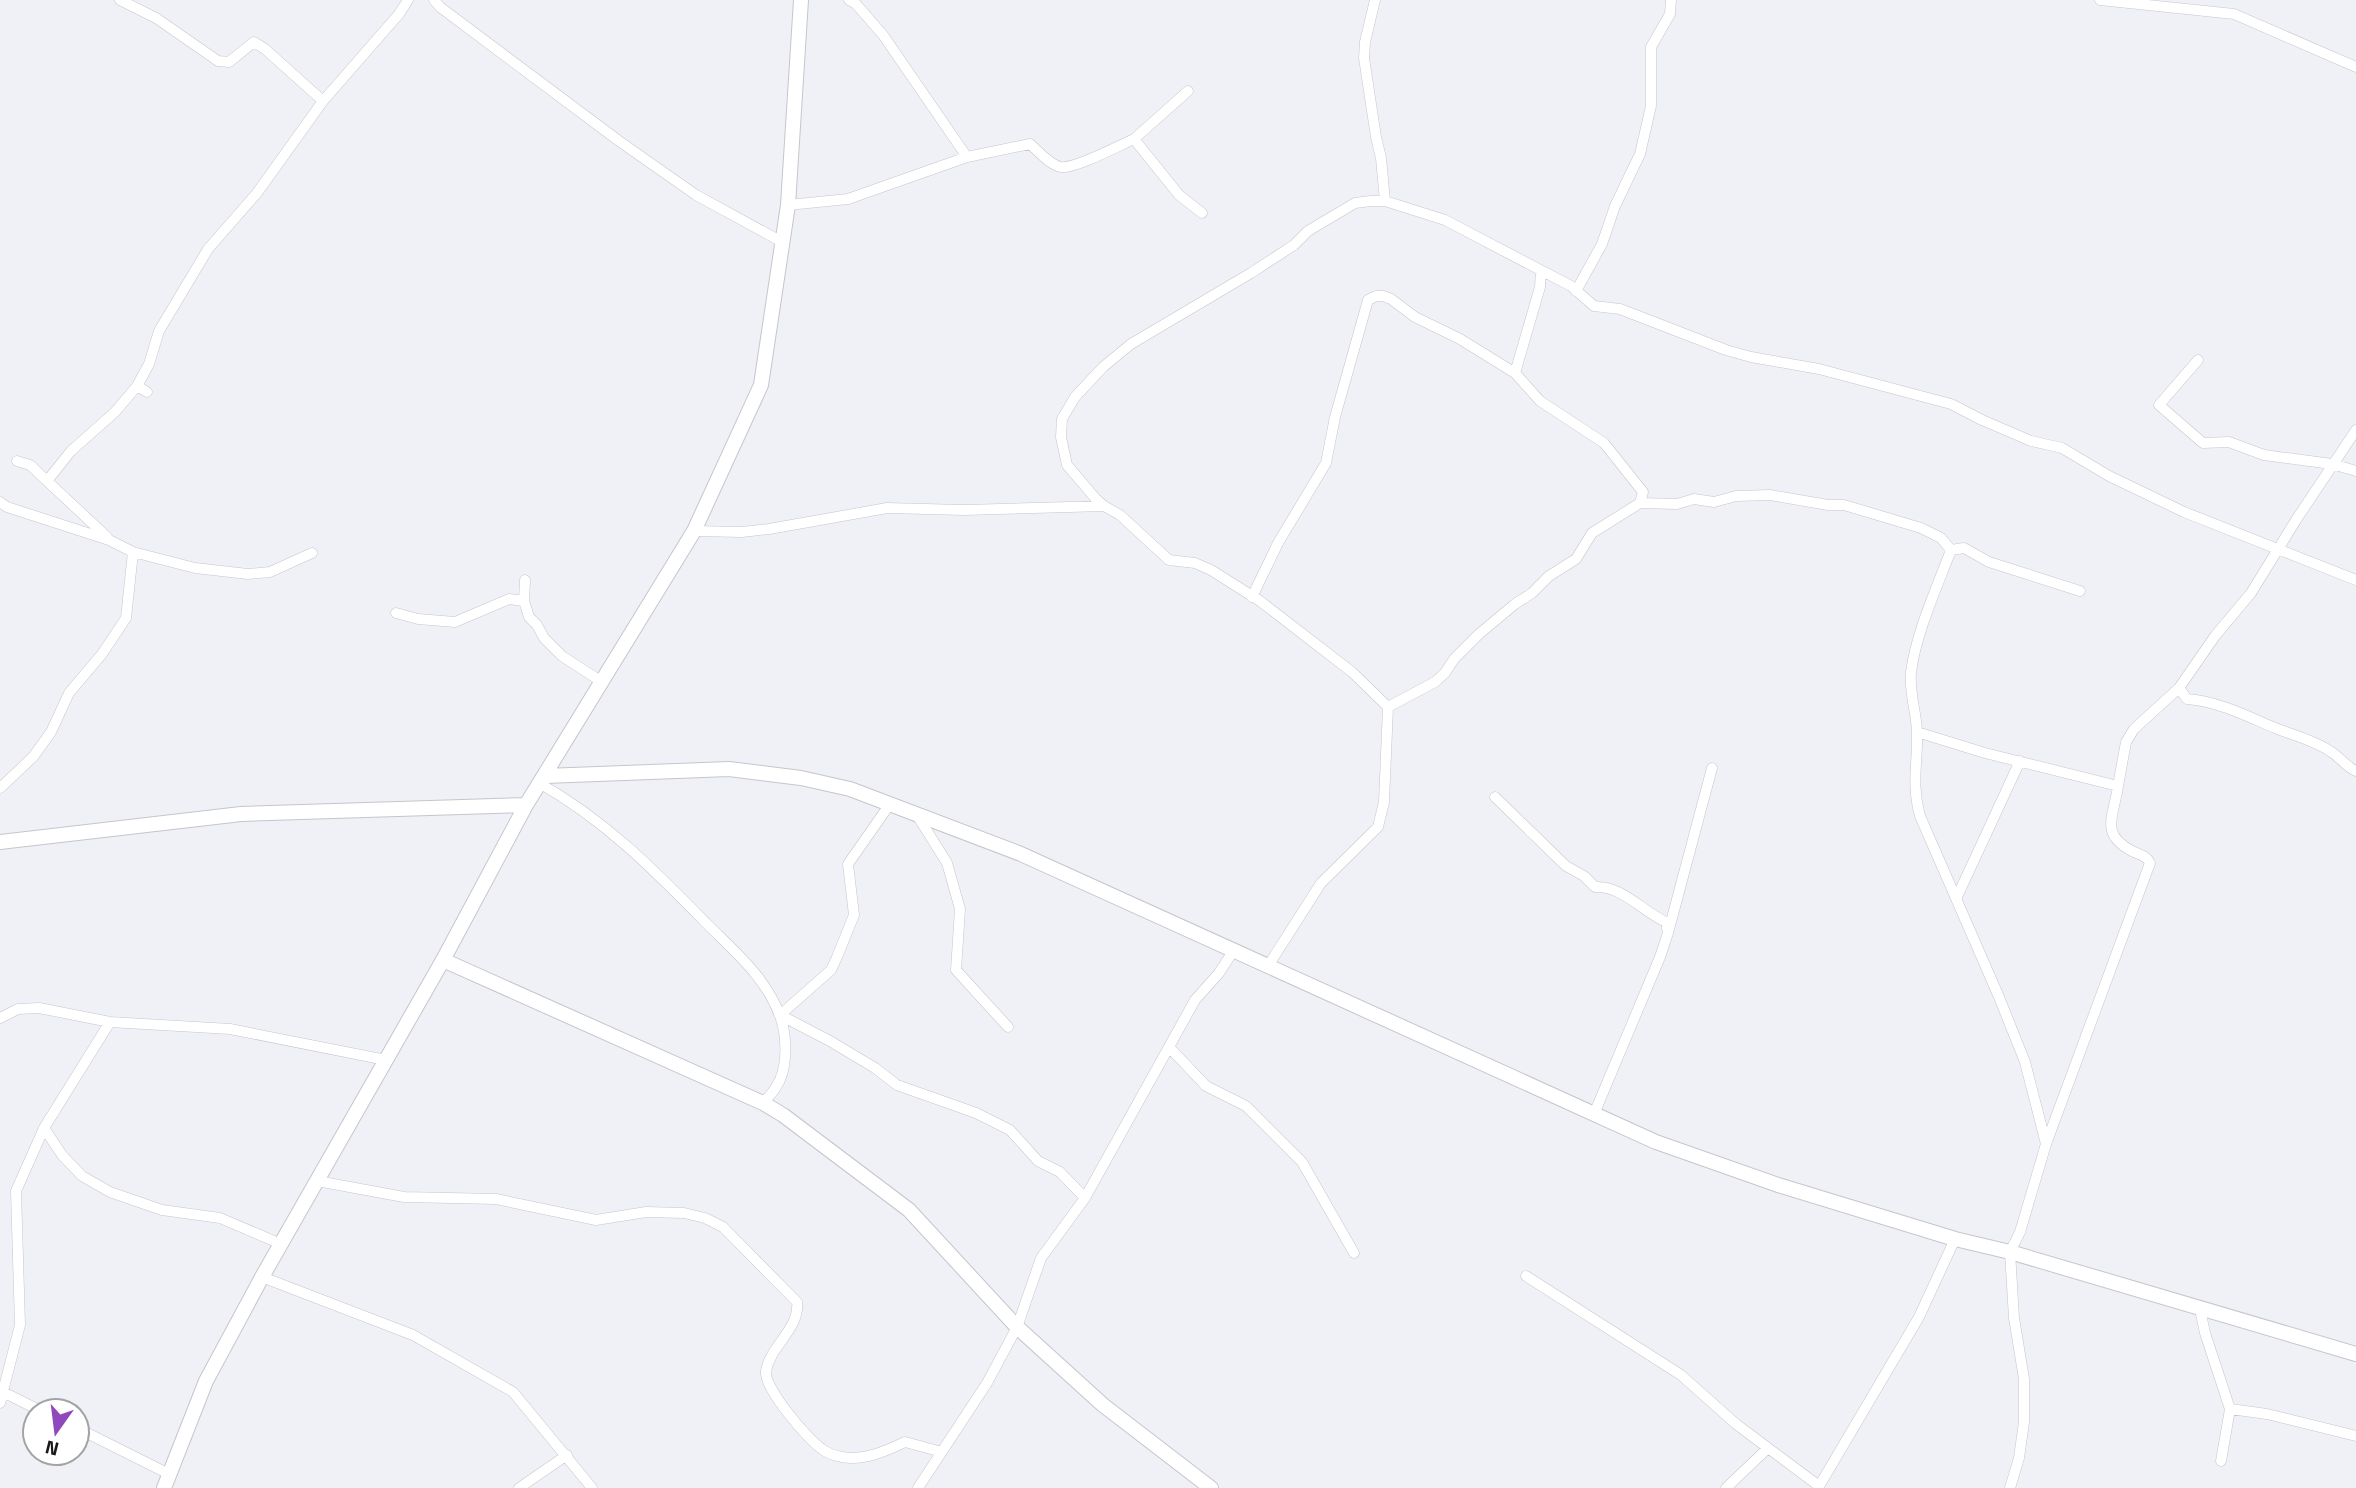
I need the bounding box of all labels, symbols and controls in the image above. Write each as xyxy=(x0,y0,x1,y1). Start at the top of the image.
north arrow xyxy=(21,1397,91,1467)
text: N xyxy=(42,1433,62,1465)

